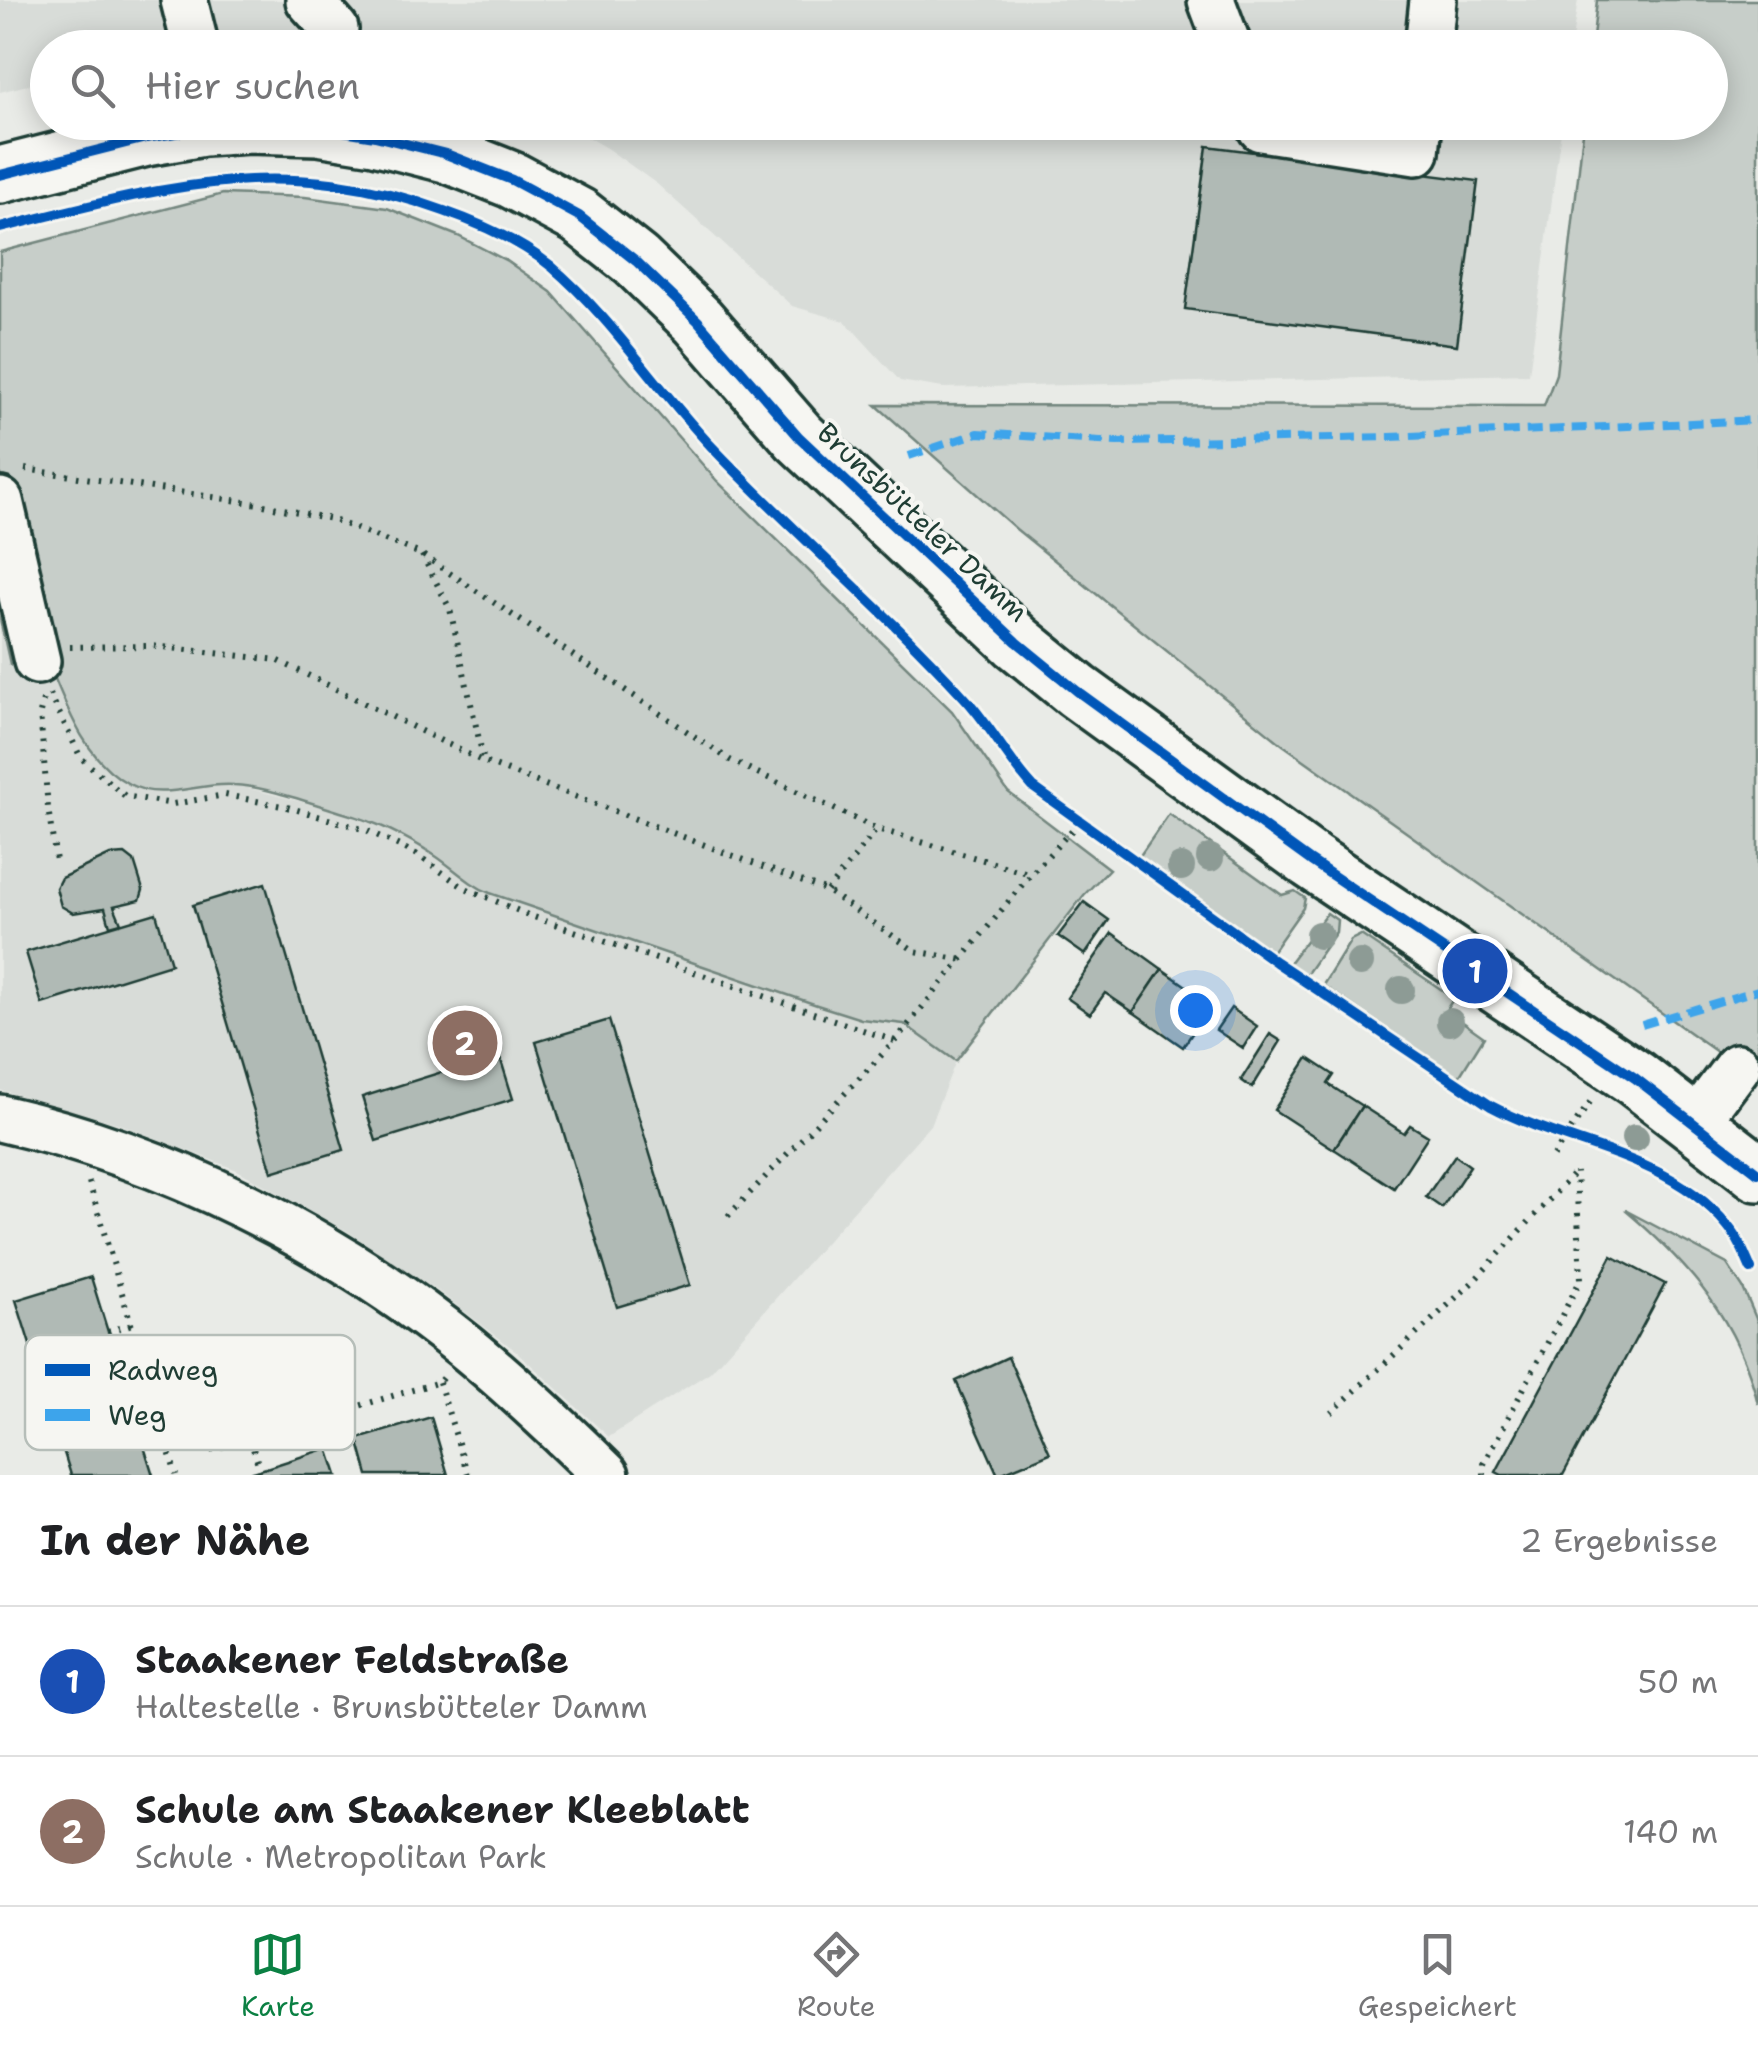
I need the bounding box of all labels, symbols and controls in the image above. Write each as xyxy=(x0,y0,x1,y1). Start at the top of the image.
search box xyxy=(30,30,1728,140)
icon: search xyxy=(65,58,120,113)
text: Hier suchen xyxy=(145,60,360,111)
street label: Brunsbütteler Damm xyxy=(809,414,1037,630)
pin: 1 xyxy=(1442,934,1508,1008)
your location xyxy=(1170,985,1221,1036)
pin: 2 xyxy=(432,1006,498,1080)
legend xyxy=(25,1335,355,1450)
text: Radweg xyxy=(108,1351,218,1389)
text: Weg xyxy=(108,1396,166,1434)
text: In der Nähe xyxy=(40,1512,310,1568)
text: 2 Ergebnisse xyxy=(1520,1519,1718,1562)
text: Staakener Feldstraße xyxy=(135,1634,569,1685)
text: 1 xyxy=(65,1660,80,1703)
text: 50 m xyxy=(1638,1660,1718,1703)
text: Haltestelle · Brunsbütteler Damm xyxy=(135,1685,648,1728)
text: Schule am Staakener Kleeblatt xyxy=(135,1784,750,1835)
text: 2 xyxy=(61,1810,84,1853)
text: 140 m xyxy=(1623,1810,1718,1853)
text: Schule · Metropolitan Park xyxy=(135,1835,547,1878)
tab: Karte xyxy=(241,1927,315,2025)
tab: Route xyxy=(797,1927,876,2025)
tab: Gespeichert xyxy=(1358,1927,1517,2025)

